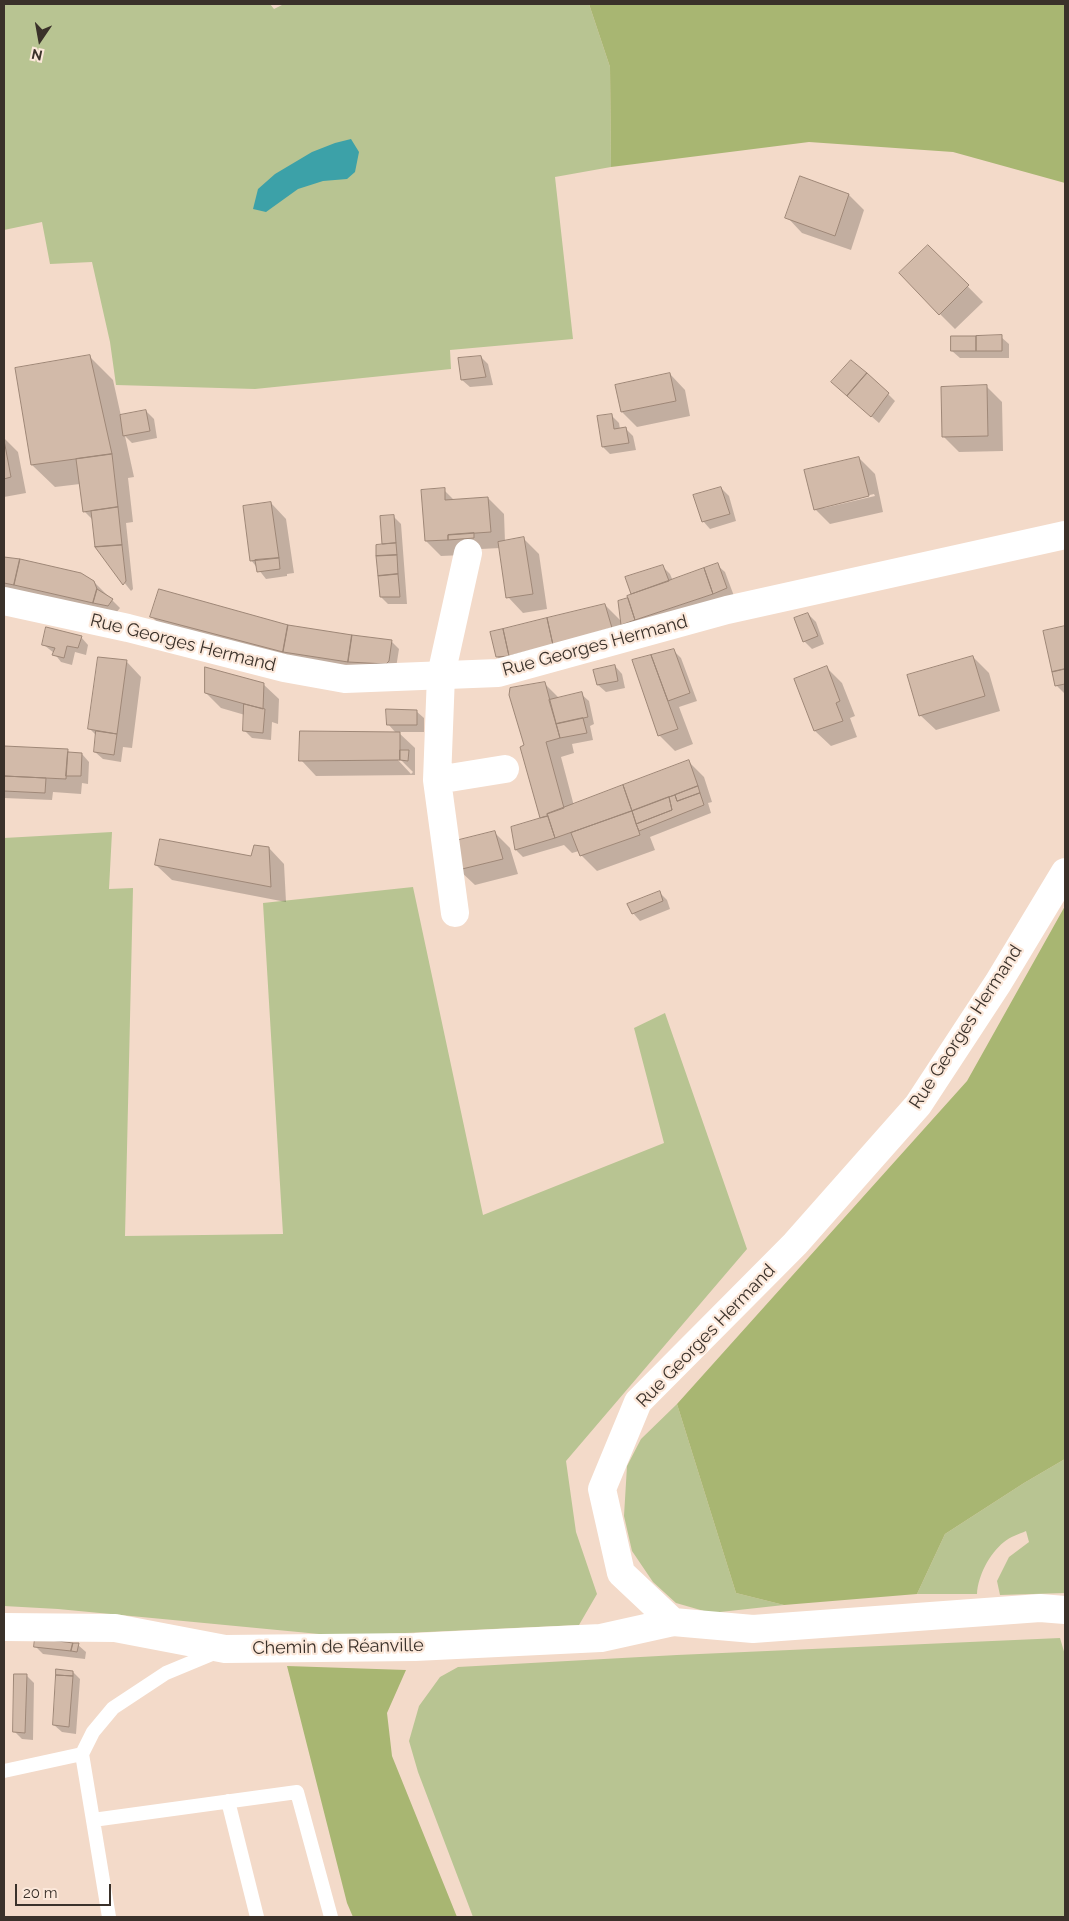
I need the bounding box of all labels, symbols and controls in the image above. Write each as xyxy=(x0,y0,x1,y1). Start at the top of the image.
north arrow xyxy=(15,15,65,65)
text: N xyxy=(30,46,44,64)
street label: Rue Georges Hermand xyxy=(88,609,278,677)
street label: Rue Georges Hermand xyxy=(500,611,690,681)
street label: Rue Georges Hermand xyxy=(905,941,1027,1113)
street label: Rue Georges Hermand xyxy=(632,1260,780,1412)
street label: Chemin de Réanville xyxy=(252,1635,424,1659)
scale bar xyxy=(18,1874,114,1906)
text: 20 m xyxy=(23,1884,58,1902)

